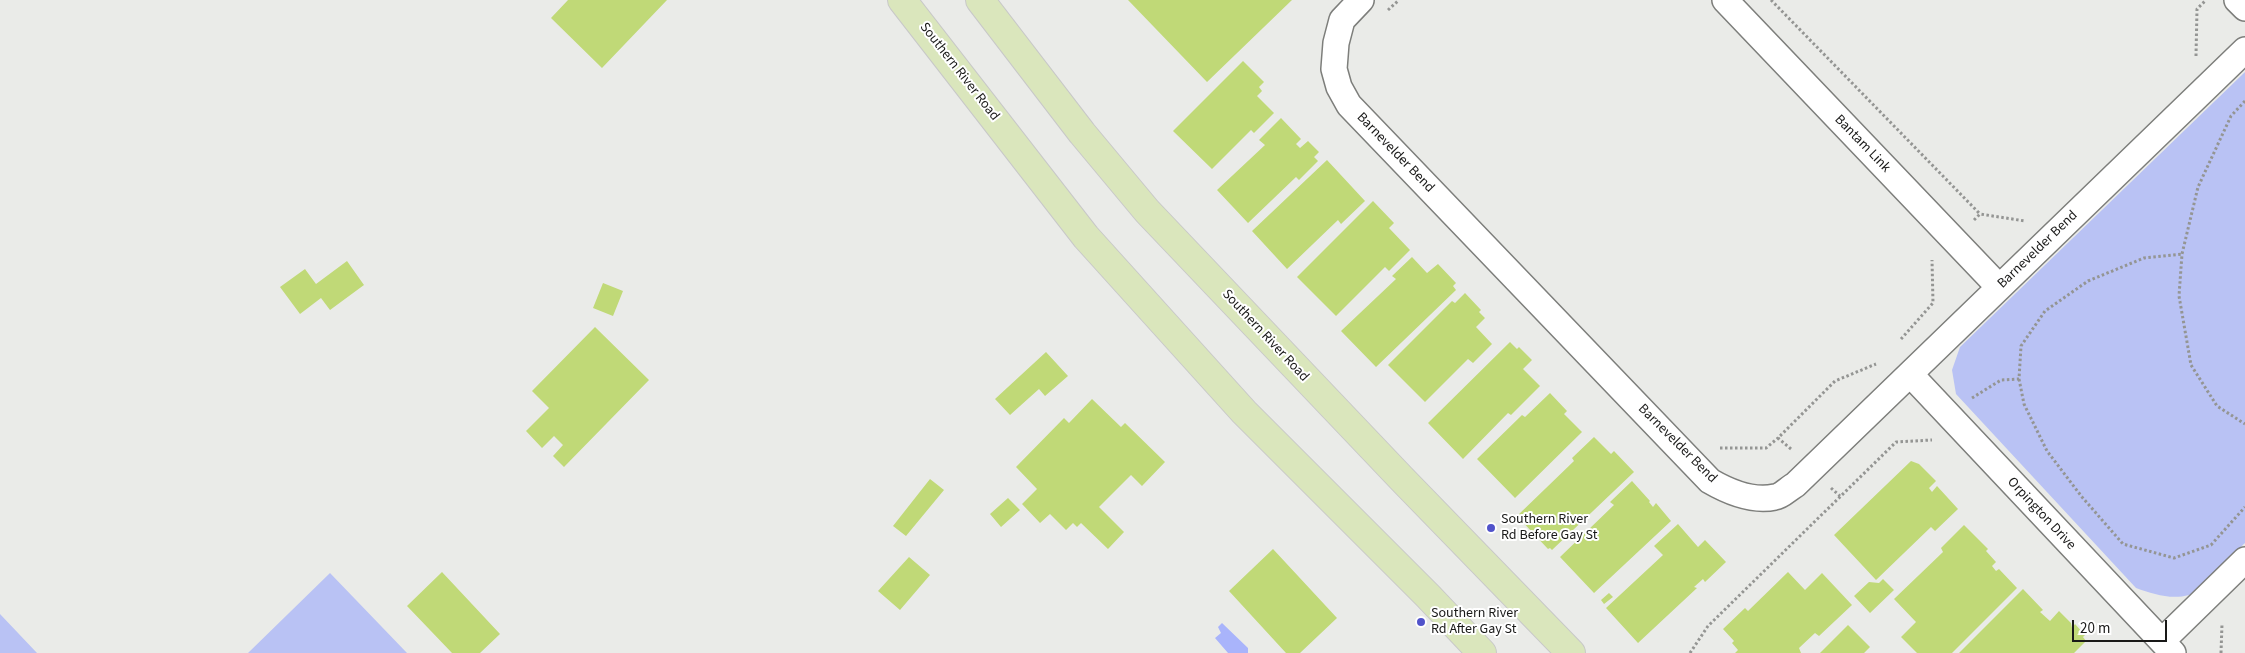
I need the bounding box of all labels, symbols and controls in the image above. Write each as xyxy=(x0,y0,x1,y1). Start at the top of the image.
street label: Southern River Road xyxy=(915,20,1003,124)
street label: Barnevelder Bend xyxy=(1353,109,1437,197)
street label: Bantam Link xyxy=(1830,112,1894,176)
street label: Barnevelder Bend xyxy=(1994,208,2082,292)
street label: Southern River Road xyxy=(1218,286,1312,386)
street label: Barnevelder Bend xyxy=(1634,401,1720,487)
street label: Orpington Drive xyxy=(2003,474,2079,554)
place label: Southern River Rd Before Gay St xyxy=(1501,512,1597,544)
marker: Southern River Rd Before Gay St xyxy=(1485,522,1497,534)
place label: Southern River Rd After Gay St xyxy=(1431,606,1518,638)
scale bar xyxy=(2075,610,2170,642)
marker: Southern River Rd After Gay St xyxy=(1415,616,1427,628)
text: 20 m xyxy=(2080,618,2110,639)

